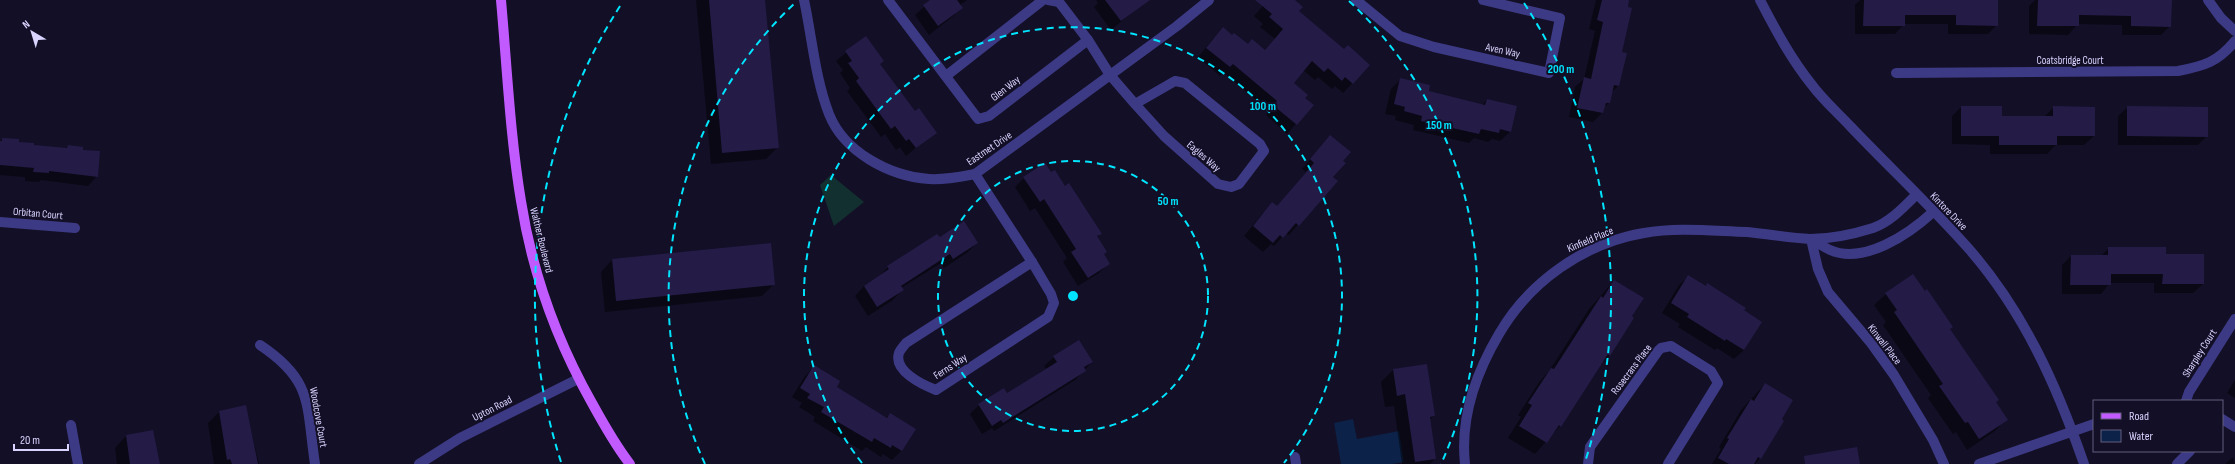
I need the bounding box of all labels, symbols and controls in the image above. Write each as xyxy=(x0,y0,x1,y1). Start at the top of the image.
north arrow xyxy=(12,12,52,52)
text: N xyxy=(20,18,33,31)
street label: Aven Way xyxy=(1483,40,1522,61)
street label: Coatsbridge Court xyxy=(2036,54,2104,67)
text: 200 m xyxy=(1548,62,1574,77)
street label: Glen Way xyxy=(988,72,1023,104)
text: 100 m xyxy=(1250,99,1276,114)
text: 150 m xyxy=(1426,118,1452,133)
street label: Eastmet Drive xyxy=(964,129,1014,168)
street label: Eagles Way xyxy=(1184,138,1224,175)
street label: Kintore Drive xyxy=(1927,190,1970,233)
text: 50 m xyxy=(1158,194,1178,209)
street label: Orbitan Court xyxy=(12,205,64,222)
street label: Walther Boulevard xyxy=(527,206,556,275)
street label: Kinfield Place xyxy=(1565,224,1615,255)
centre of rings xyxy=(1066,289,1080,303)
street label: Kinwall Place xyxy=(1865,322,1904,367)
street label: Sharpley Court xyxy=(2179,326,2220,380)
street label: Rosecrans Place xyxy=(1608,342,1655,397)
street label: Ferns Way xyxy=(931,350,970,382)
street label: Woodcove Court xyxy=(307,386,330,449)
street label: Upton Road xyxy=(470,393,515,424)
legend xyxy=(2093,400,2223,452)
text: Road xyxy=(2129,409,2149,424)
scale bar xyxy=(14,426,68,452)
text: Water xyxy=(2129,429,2153,444)
text: 20 m xyxy=(20,433,40,448)

